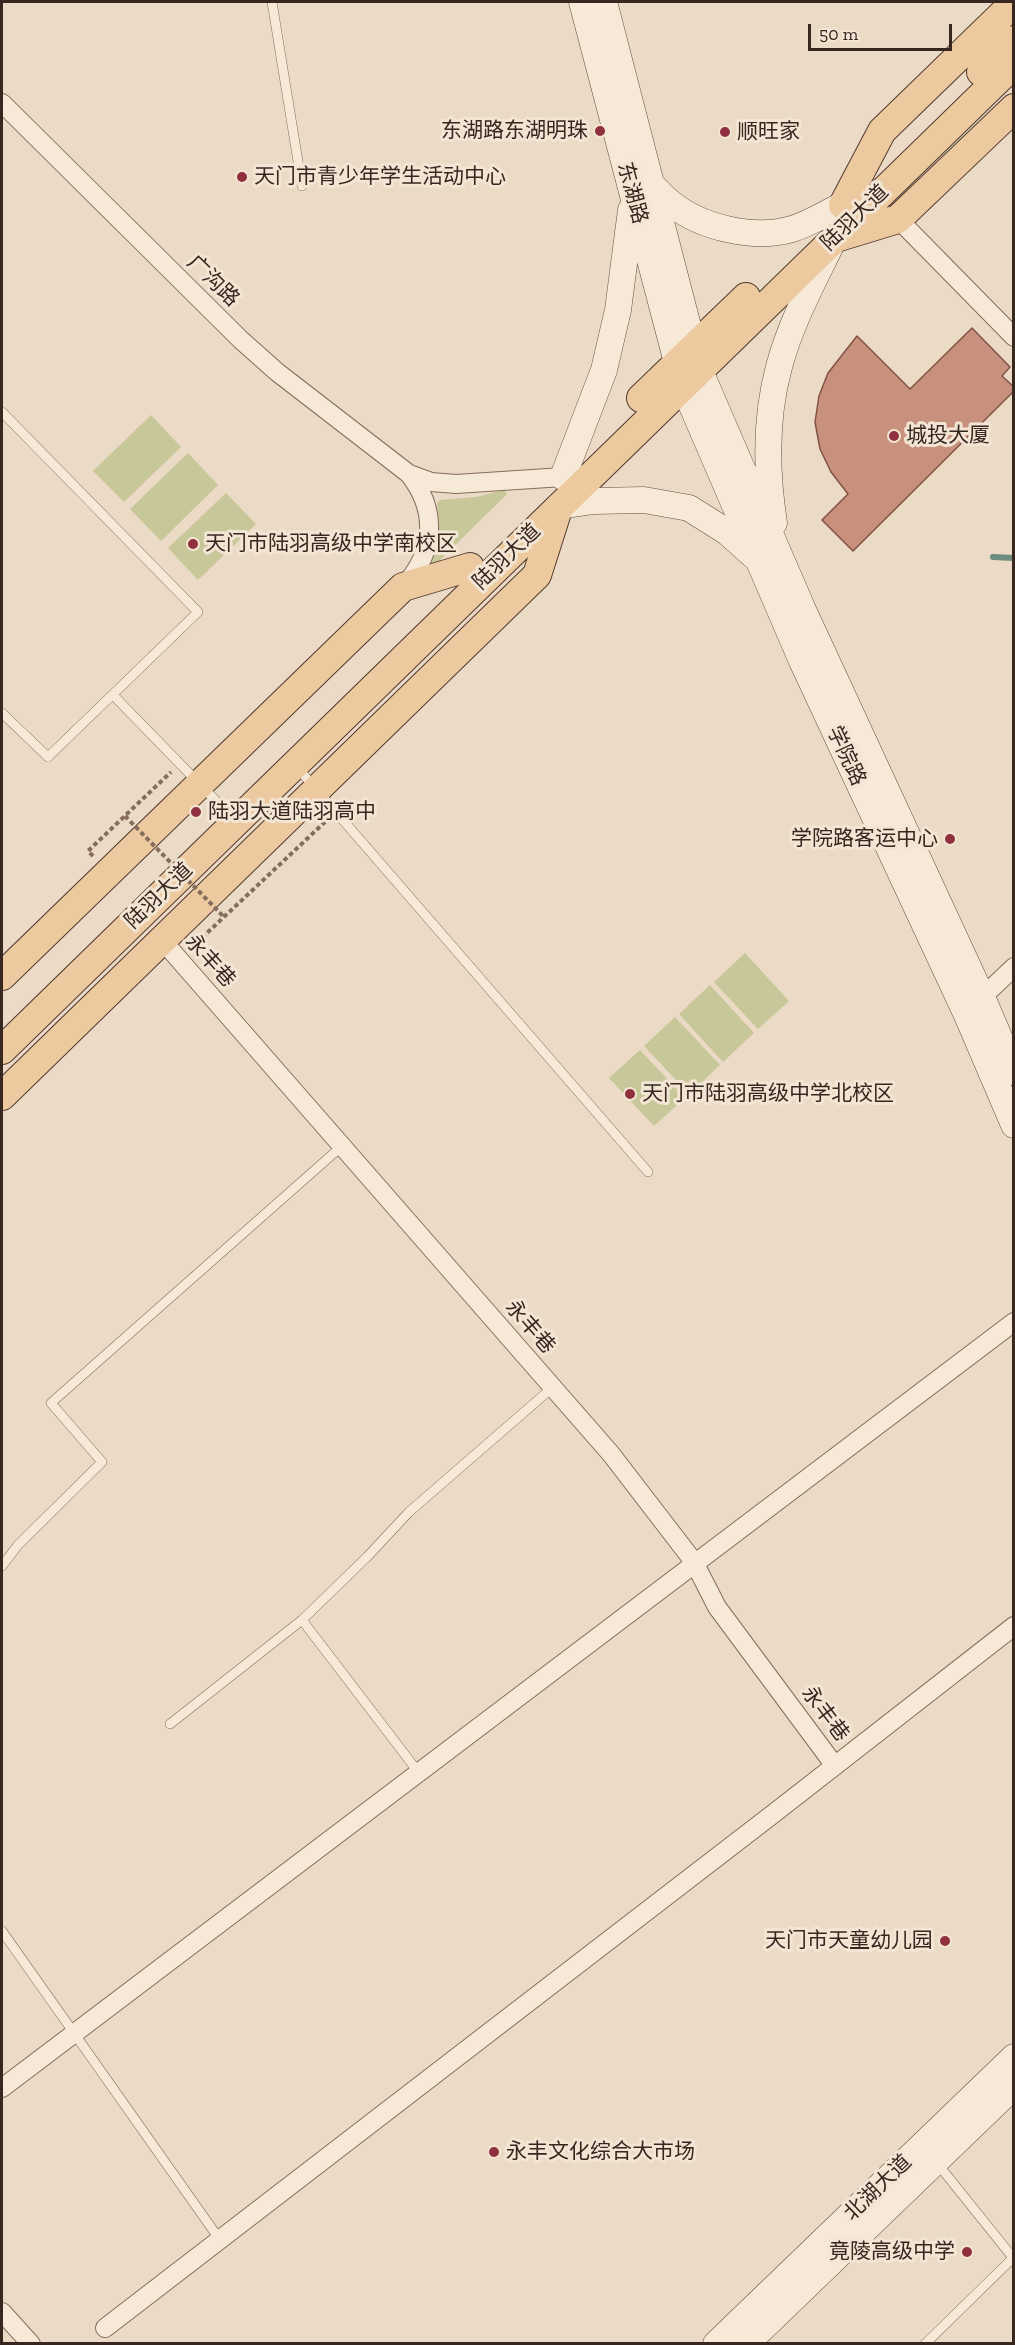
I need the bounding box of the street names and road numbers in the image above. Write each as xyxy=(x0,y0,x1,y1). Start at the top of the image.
street label: 东湖路 xyxy=(612,159,652,227)
street label: 陆羽大道 xyxy=(816,180,894,256)
street label: 广沟路 xyxy=(182,250,244,312)
street label: 陆羽大道 xyxy=(468,519,546,595)
street label: 学院路 xyxy=(821,722,871,790)
street label: 陆羽大道 xyxy=(120,858,198,934)
street label: 永丰巷 xyxy=(180,929,240,993)
street label: 永丰巷 xyxy=(500,1295,560,1359)
street label: 永丰巷 xyxy=(796,1681,854,1747)
street label: 北湖大道 xyxy=(839,2150,917,2226)

